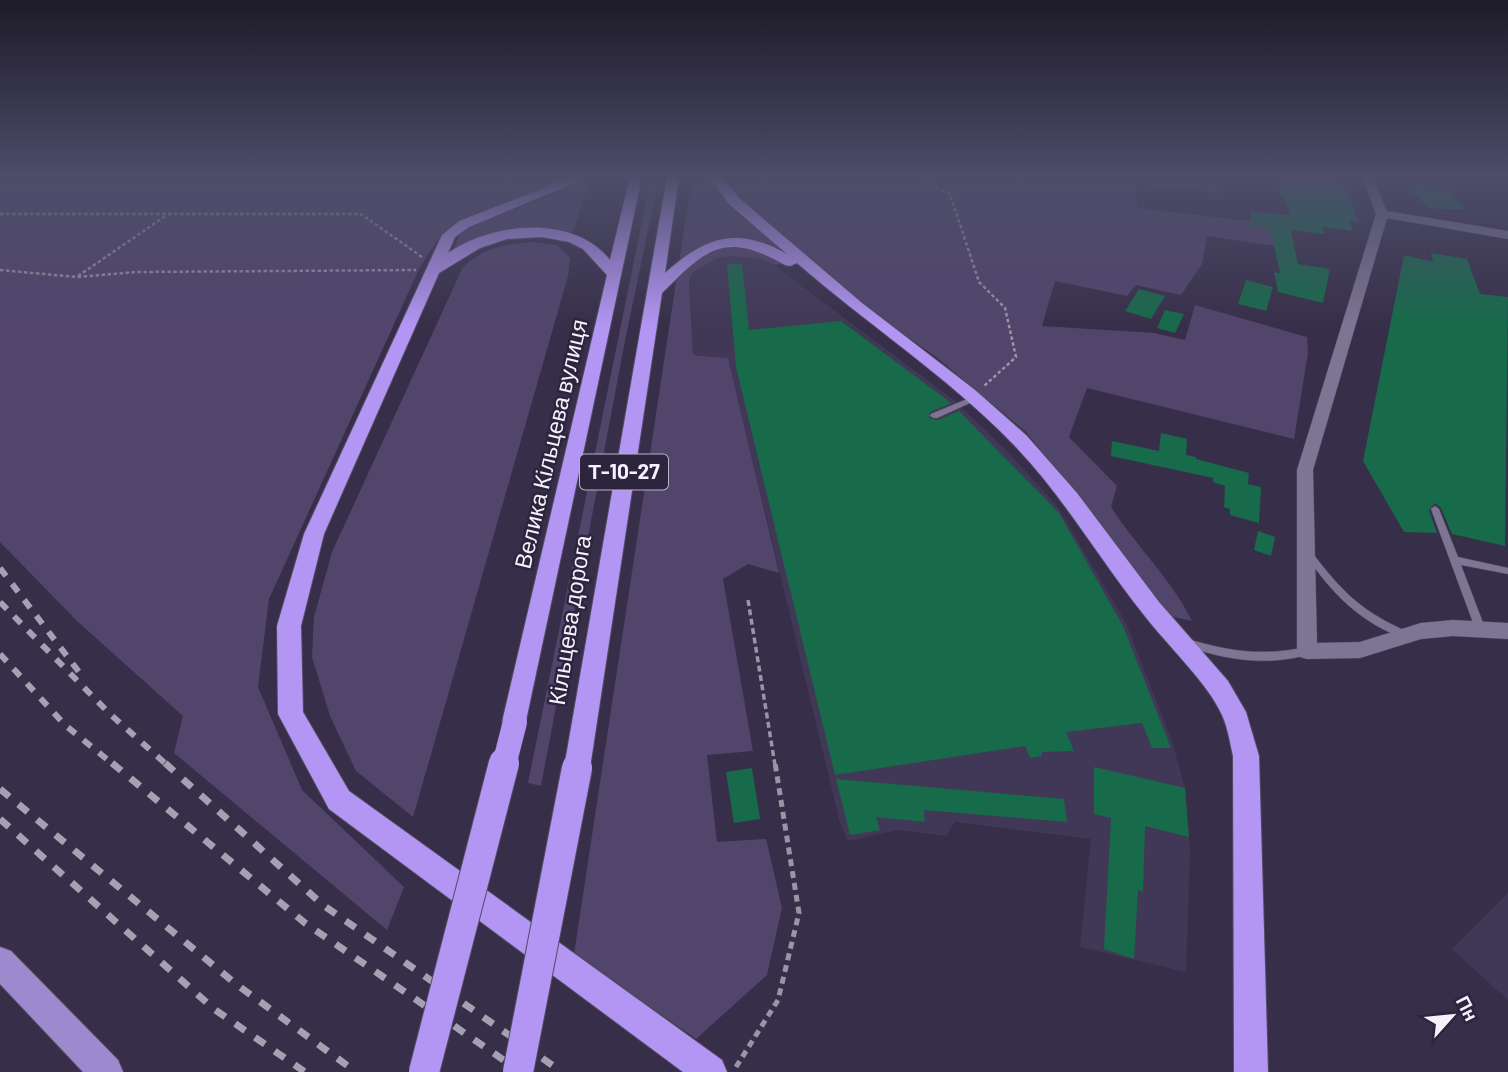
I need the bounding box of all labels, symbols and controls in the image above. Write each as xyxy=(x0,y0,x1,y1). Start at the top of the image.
street label: Велика Кільцева вулиця xyxy=(508,316,592,571)
road number: Т-10-27 xyxy=(580,454,668,490)
street label: Кільцева дорога xyxy=(542,533,596,707)
north arrow xyxy=(1417,981,1487,1051)
text: Пн xyxy=(1452,992,1484,1024)

